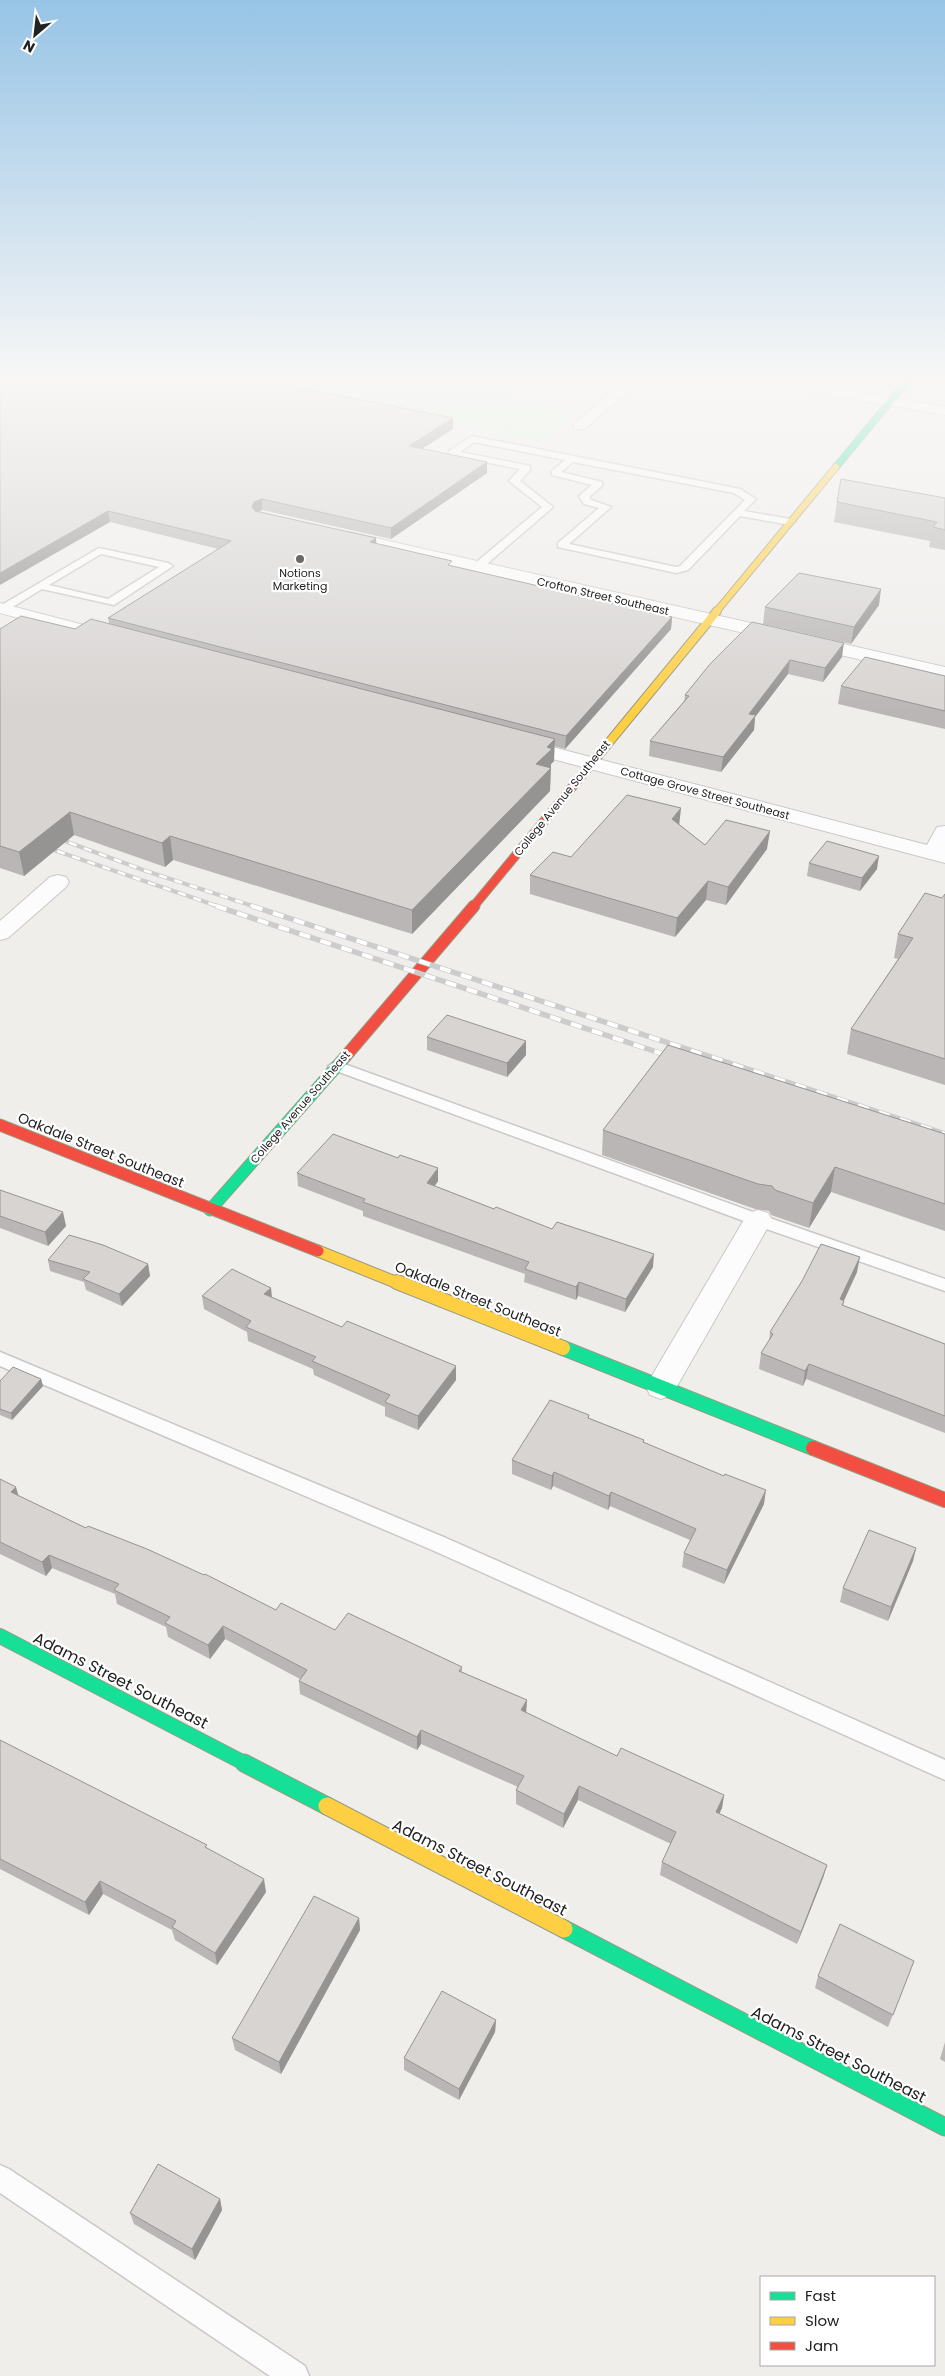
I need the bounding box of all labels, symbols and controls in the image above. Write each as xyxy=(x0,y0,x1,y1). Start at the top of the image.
north arrow xyxy=(10,10,60,60)
text: N xyxy=(20,35,38,58)
marker: Notions Marketing xyxy=(294,553,306,565)
place label: Notions Marketing xyxy=(273,565,327,594)
street label: Crofton Street Southeast xyxy=(535,573,671,619)
street label: College Avenue Southeast xyxy=(510,737,614,859)
street label: Cottage Grove Street Southeast xyxy=(619,763,791,823)
street label: College Avenue Southeast xyxy=(246,1047,354,1167)
street label: Oakdale Street Southeast xyxy=(15,1107,187,1193)
street label: Oakdale Street Southeast xyxy=(392,1256,564,1342)
street label: Adams Street Southeast xyxy=(29,1626,212,1735)
street label: Adams Street Southeast xyxy=(388,1813,571,1922)
street label: Adams Street Southeast xyxy=(747,2000,930,2109)
legend xyxy=(760,2276,935,2366)
text: Fast xyxy=(805,2285,836,2306)
text: Slow xyxy=(805,2310,840,2331)
text: Jam xyxy=(805,2335,839,2356)

